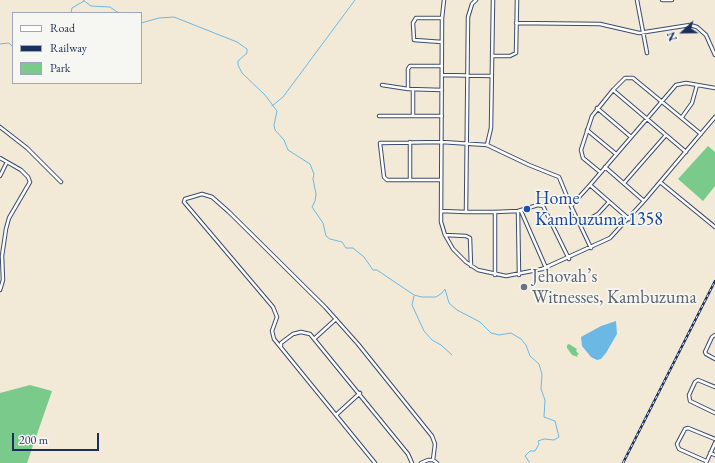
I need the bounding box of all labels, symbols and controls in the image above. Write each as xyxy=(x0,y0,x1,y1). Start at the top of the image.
legend xyxy=(12,12,142,84)
north arrow xyxy=(663,12,703,52)
text: Road xyxy=(50,20,75,36)
text: N xyxy=(664,30,680,43)
text: Railway xyxy=(50,40,87,56)
text: Park xyxy=(50,60,70,76)
place label: Home Kambuzuma 1358 xyxy=(535,188,663,230)
marker: Home Kambuzuma 1358 xyxy=(522,204,532,214)
place label: Jehovah’s Witnesses, Kambuzuma xyxy=(532,266,697,308)
marker: Jehovah’s Witnesses, Kambuzuma xyxy=(519,282,529,292)
scale bar xyxy=(14,425,101,451)
text: 200 m xyxy=(19,432,48,448)

